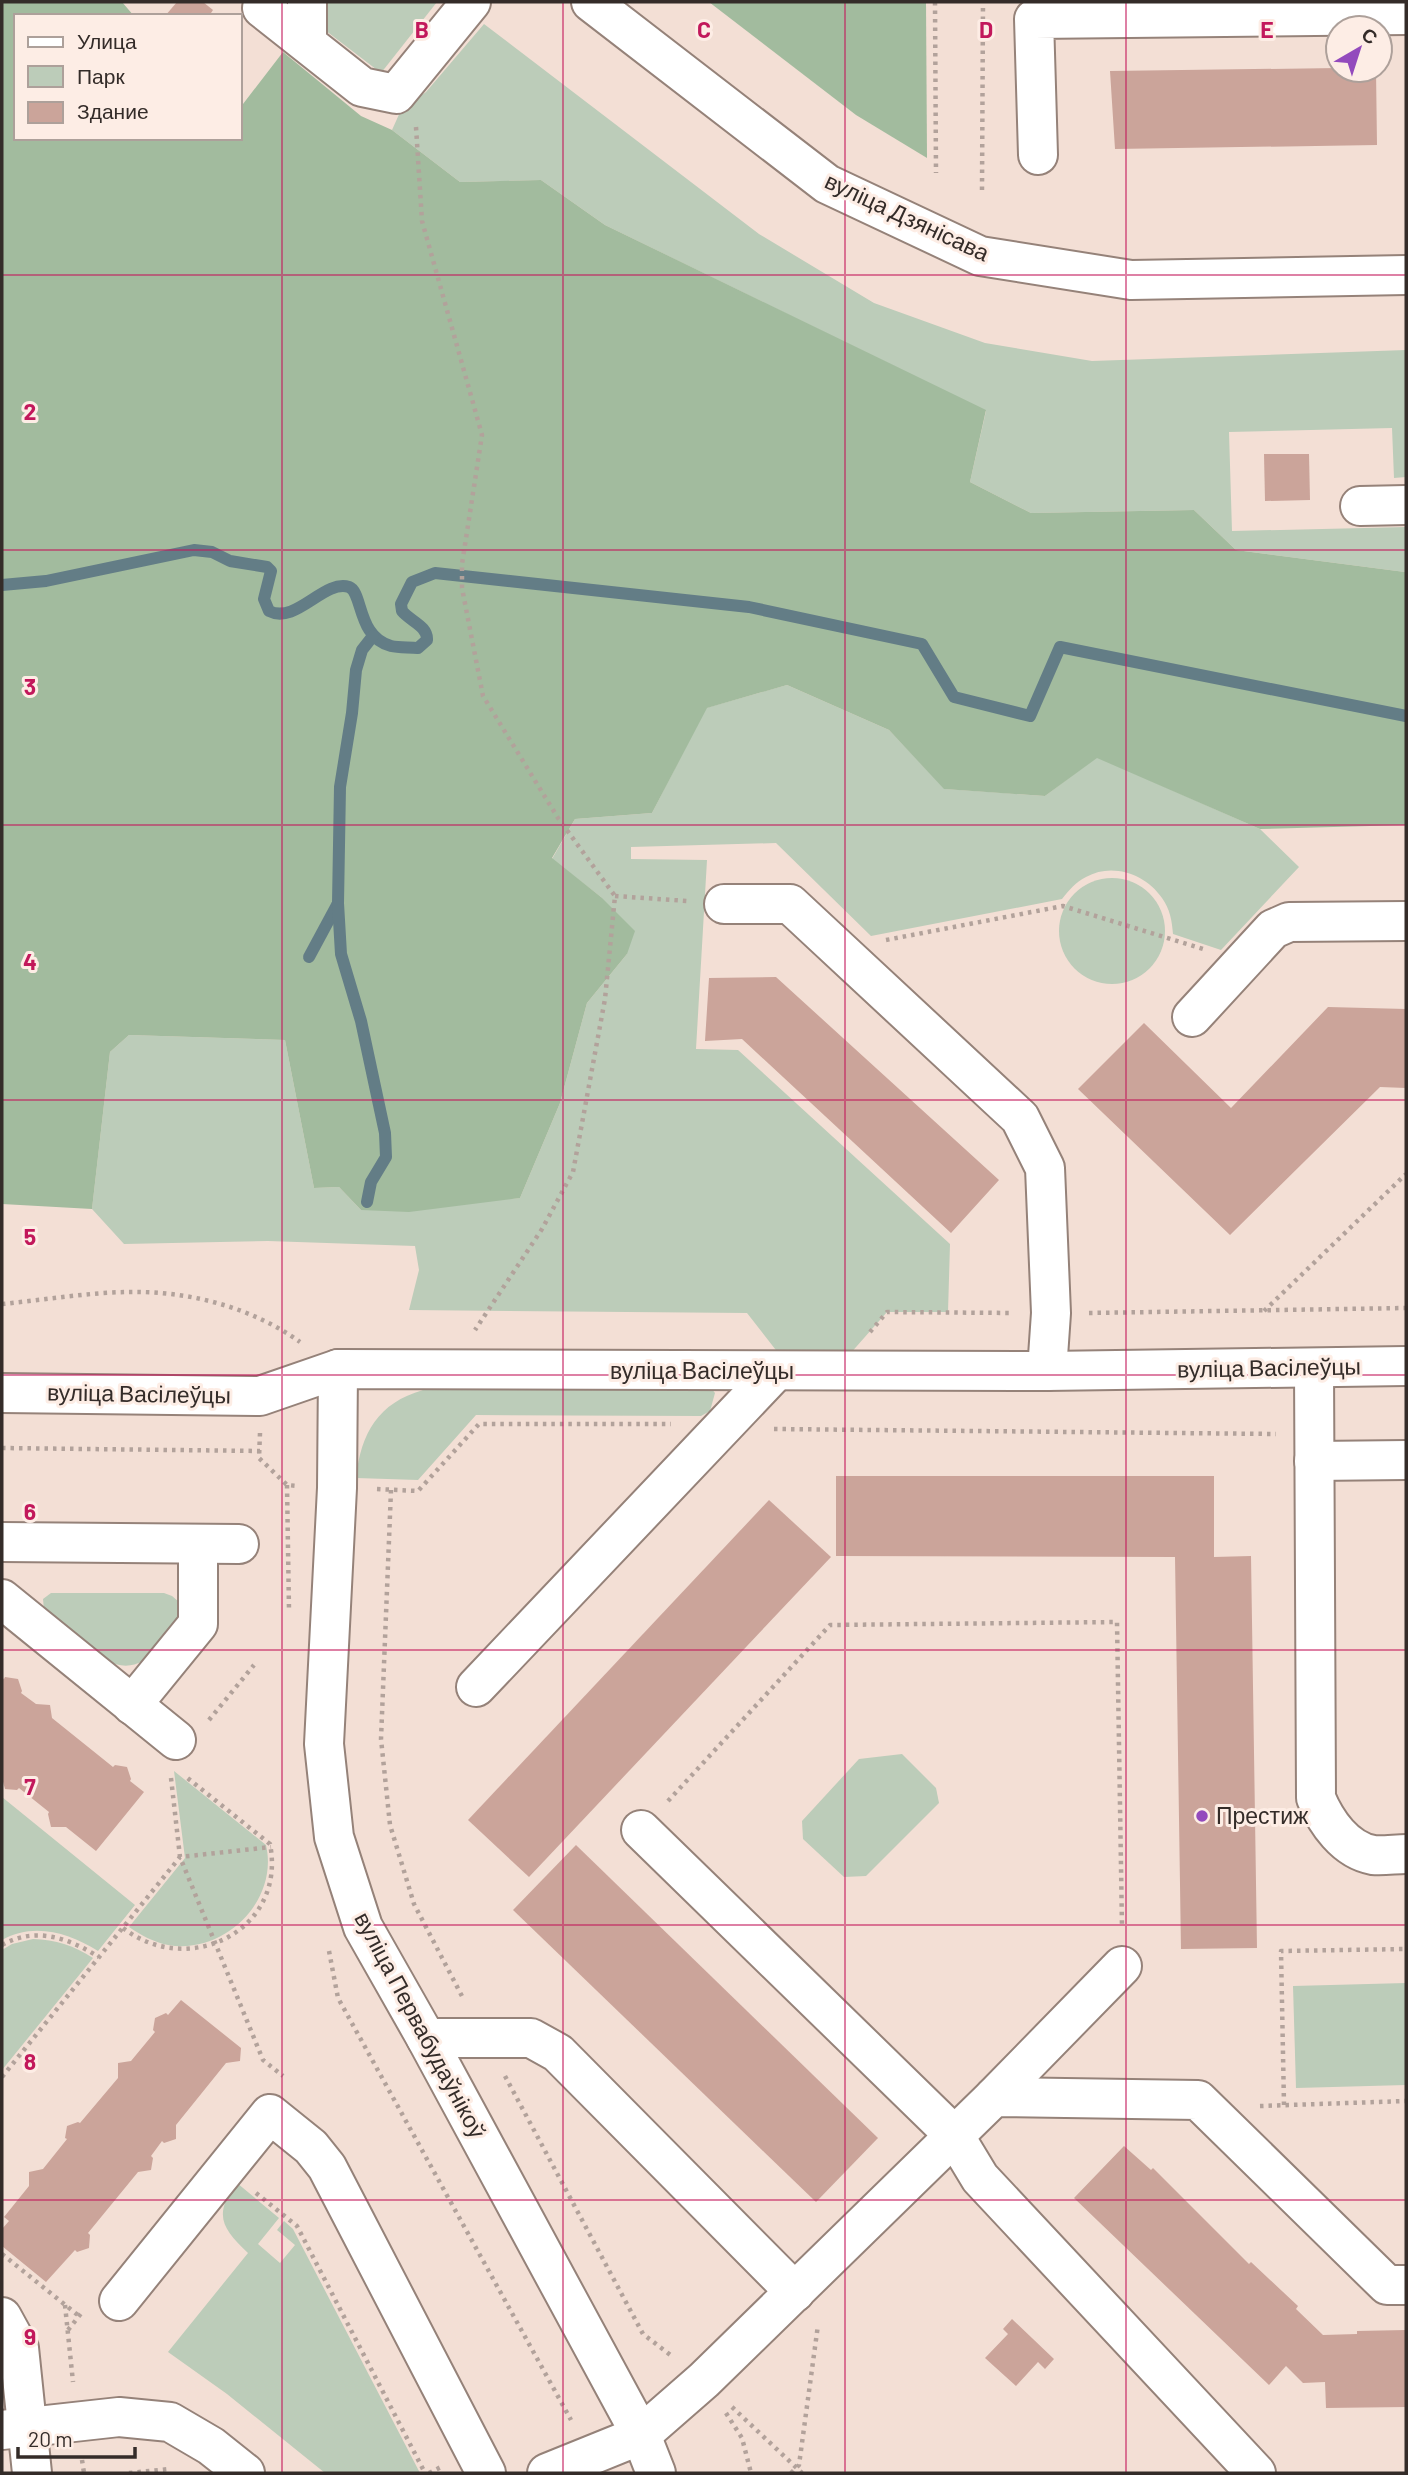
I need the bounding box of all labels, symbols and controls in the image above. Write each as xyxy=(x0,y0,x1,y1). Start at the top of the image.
legend xyxy=(14,14,242,140)
north arrow xyxy=(1324,14,1394,84)
text: B xyxy=(415,15,429,43)
text: C xyxy=(697,15,711,43)
text: D xyxy=(979,15,993,43)
text: E xyxy=(1260,15,1274,43)
text: С xyxy=(1357,22,1383,49)
text: Улица xyxy=(77,28,137,53)
text: Парк xyxy=(77,63,125,88)
text: Здание xyxy=(77,98,149,123)
street label: вуліца Дзянісава xyxy=(821,166,994,266)
text: 2 xyxy=(24,397,36,425)
text: 3 xyxy=(24,672,36,700)
text: 4 xyxy=(23,947,37,975)
text: 5 xyxy=(24,1222,36,1250)
street label: вуліца Васілеўцы xyxy=(1177,1351,1361,1383)
street label: вуліца Васілеўцы xyxy=(610,1356,794,1384)
street label: вуліца Васілеўцы xyxy=(47,1377,231,1409)
text: 6 xyxy=(24,1497,36,1525)
text: 7 xyxy=(24,1772,36,1800)
place label: Престиж xyxy=(1216,1801,1309,1829)
marker: Престиж xyxy=(1194,1808,1210,1824)
street label: вуліца Первабудаўнікоў xyxy=(349,1907,493,2143)
text: 8 xyxy=(24,2047,36,2075)
text: 9 xyxy=(24,2322,36,2350)
scale bar xyxy=(18,2416,135,2460)
text: 20 m xyxy=(28,2426,73,2451)

